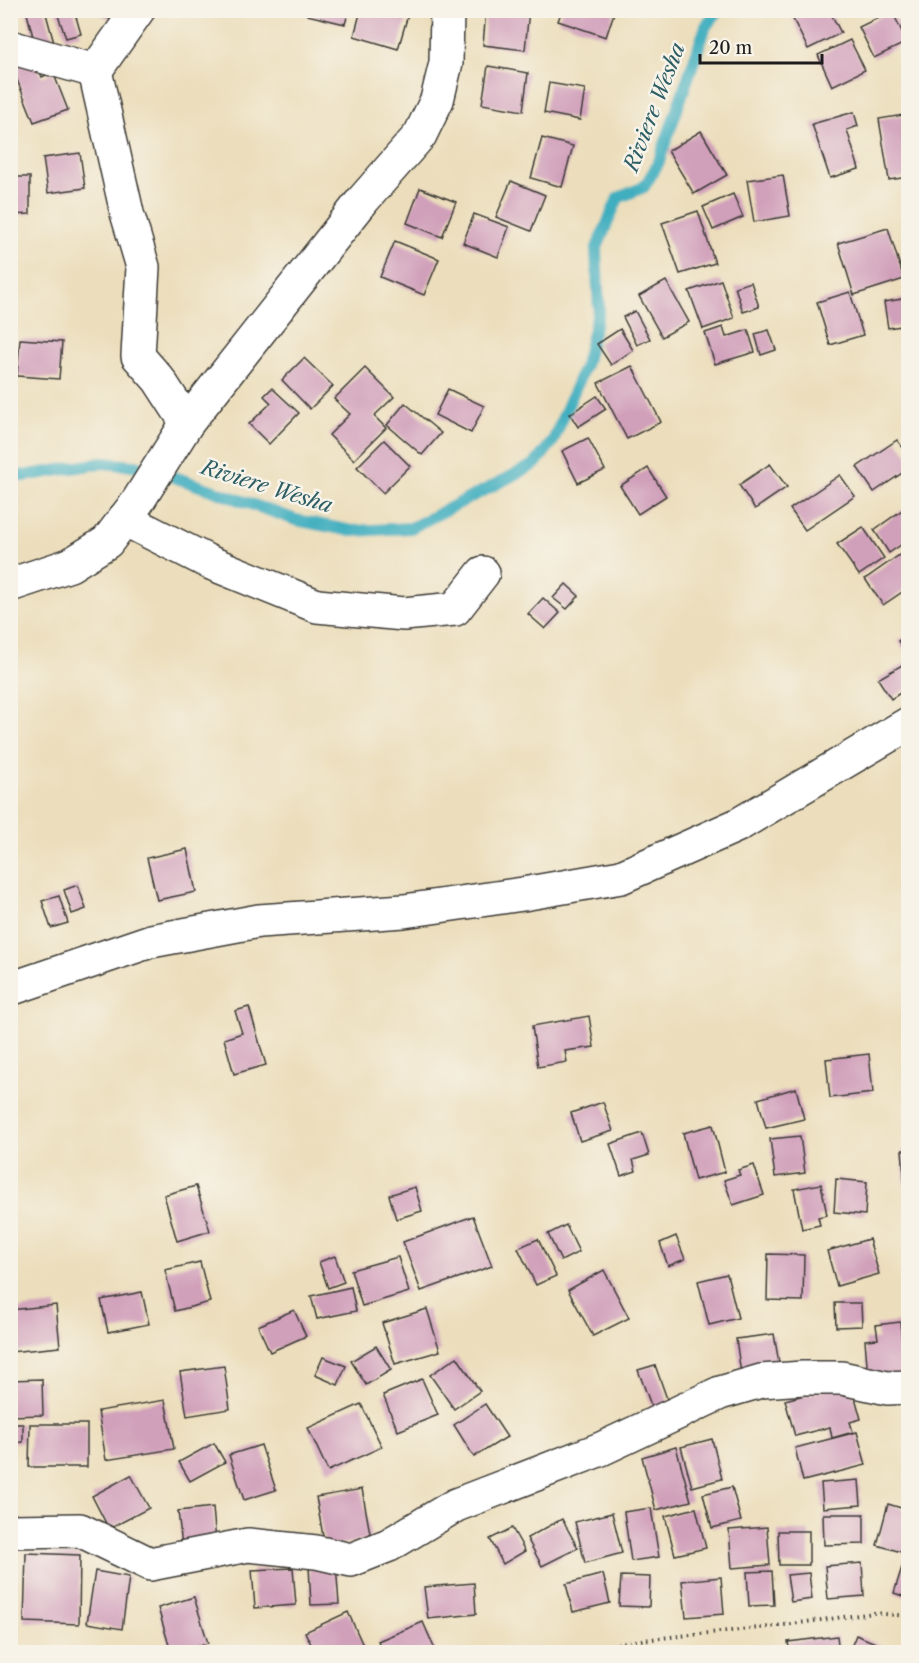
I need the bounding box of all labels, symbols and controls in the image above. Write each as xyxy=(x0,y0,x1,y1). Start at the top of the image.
scale bar xyxy=(700,27,822,65)
text: 20 m xyxy=(709,37,753,59)
water label: Riviere Wesha xyxy=(617,39,690,177)
water label: Riviere Wesha xyxy=(197,454,336,518)

